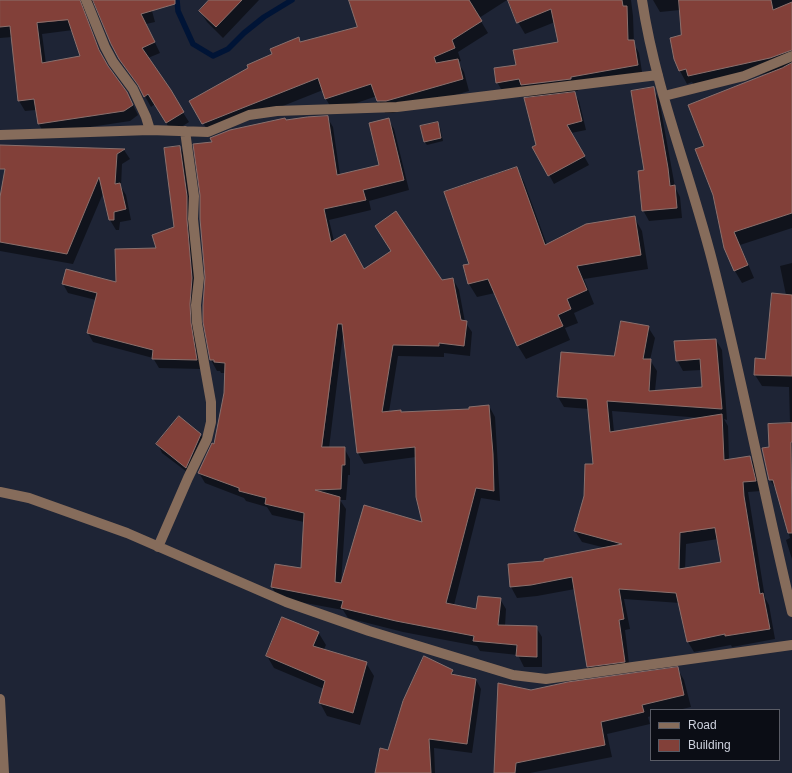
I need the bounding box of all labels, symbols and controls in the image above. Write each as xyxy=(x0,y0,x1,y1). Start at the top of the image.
legend xyxy=(650,709,780,761)
text: Road xyxy=(688,718,717,732)
text: Building xyxy=(688,738,731,752)

